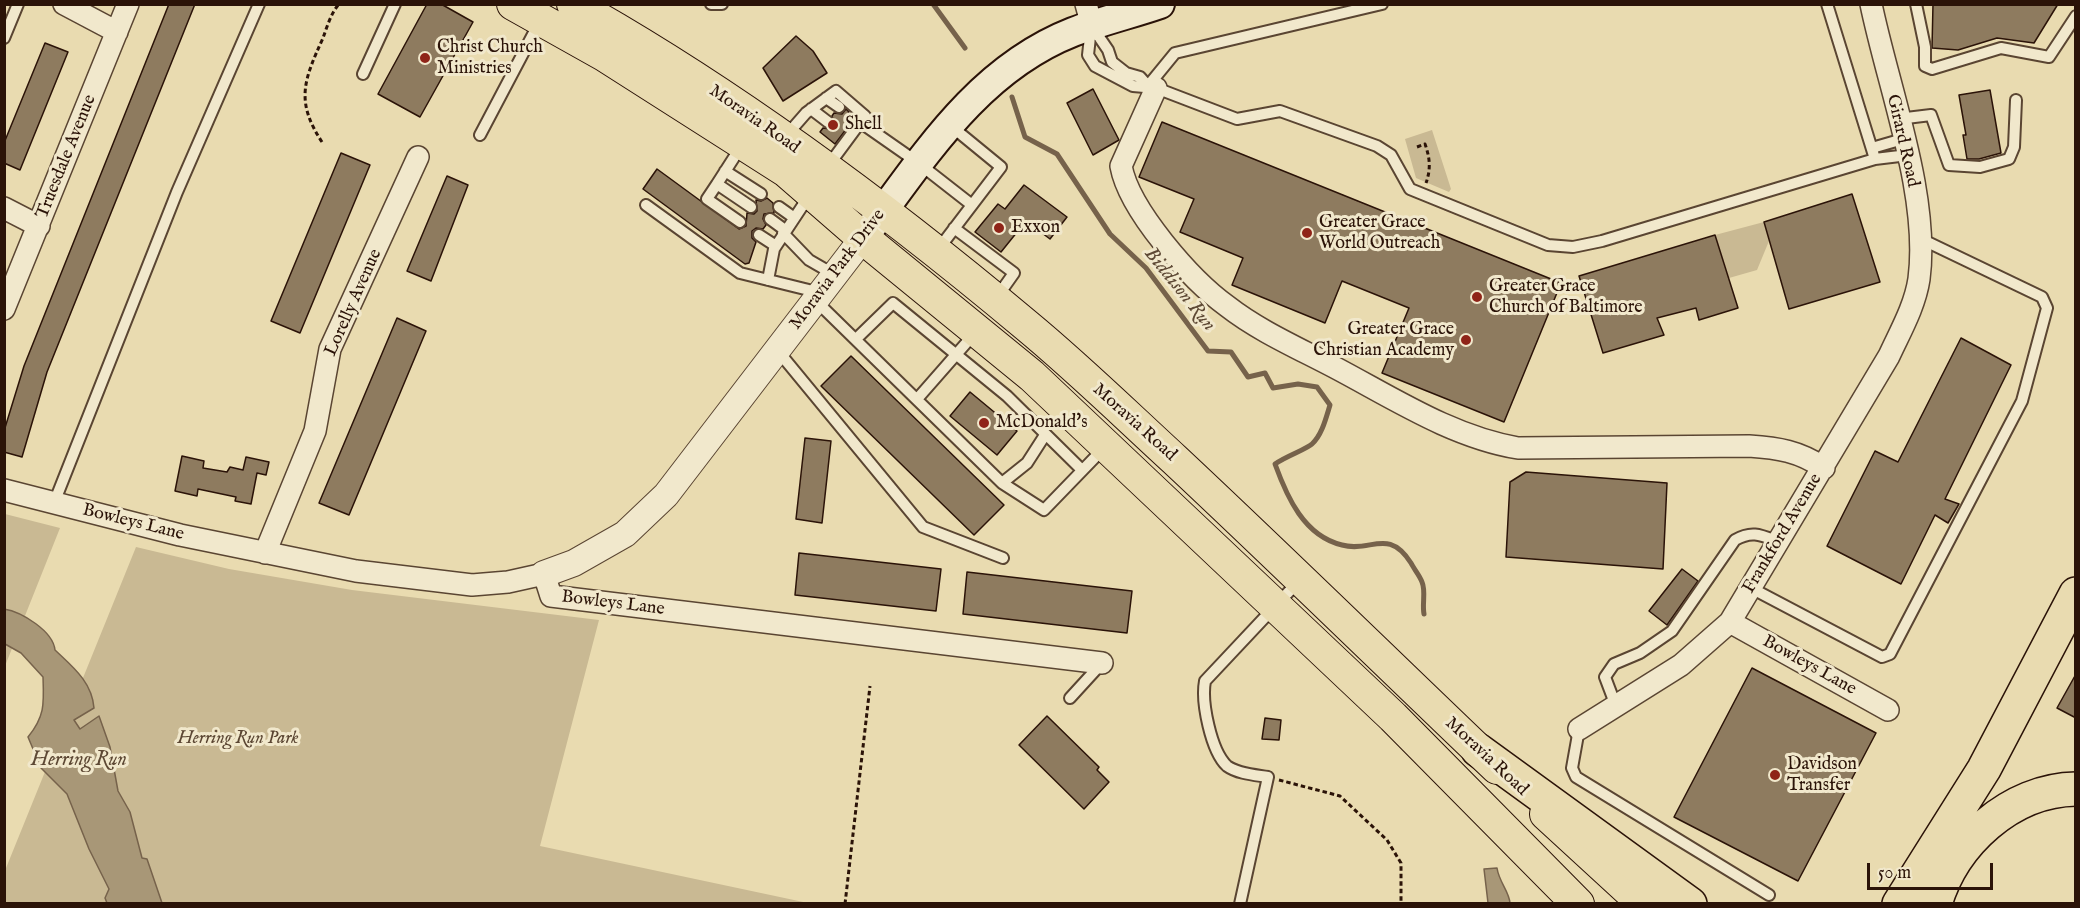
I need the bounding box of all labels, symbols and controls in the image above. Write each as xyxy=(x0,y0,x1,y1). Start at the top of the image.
place label: Christ Church Ministries xyxy=(437,37,543,80)
marker: Christ Church Ministries xyxy=(418,51,432,65)
street label: Moravia Road xyxy=(704,81,804,159)
street label: Truesdale Avenue xyxy=(32,92,102,222)
street label: Girard Road xyxy=(1881,93,1923,189)
place label: Shell xyxy=(845,114,882,136)
marker: Shell xyxy=(826,118,840,132)
street label: Moravia Park Drive xyxy=(786,206,890,334)
place label: Greater Grace World Outreach xyxy=(1319,212,1440,254)
place label: Exxon xyxy=(1011,217,1060,239)
marker: Exxon xyxy=(992,221,1006,235)
marker: Greater Grace World Outreach xyxy=(1300,226,1314,240)
water label: Biddison Run xyxy=(1138,243,1220,337)
street label: Lorelly Avenue xyxy=(321,246,387,360)
place label: Greater Grace Church of Baltimore xyxy=(1489,276,1643,318)
marker: Greater Grace Church of Baltimore xyxy=(1470,290,1484,304)
place label: Greater Grace Christian Academy xyxy=(1313,319,1454,362)
marker: Greater Grace Christian Academy xyxy=(1459,333,1473,347)
street label: Moravia Road xyxy=(1087,380,1181,466)
place label: McDonald's xyxy=(996,412,1088,434)
marker: McDonald's xyxy=(977,416,991,430)
street label: Frankford Avenue xyxy=(1739,470,1827,598)
street label: Bowleys Lane xyxy=(80,500,186,546)
street label: Bowleys Lane xyxy=(560,587,666,621)
street label: Bowleys Lane xyxy=(1758,631,1860,701)
street label: Moravia Road xyxy=(1440,713,1532,801)
park label: Herring Run Park xyxy=(177,728,299,750)
water label: Herring Run xyxy=(31,749,127,773)
place label: Davidson Transfer xyxy=(1787,754,1857,796)
marker: Davidson Transfer xyxy=(1768,768,1782,782)
scale bar xyxy=(1870,851,1996,889)
text: 50 m xyxy=(1878,862,1911,885)

